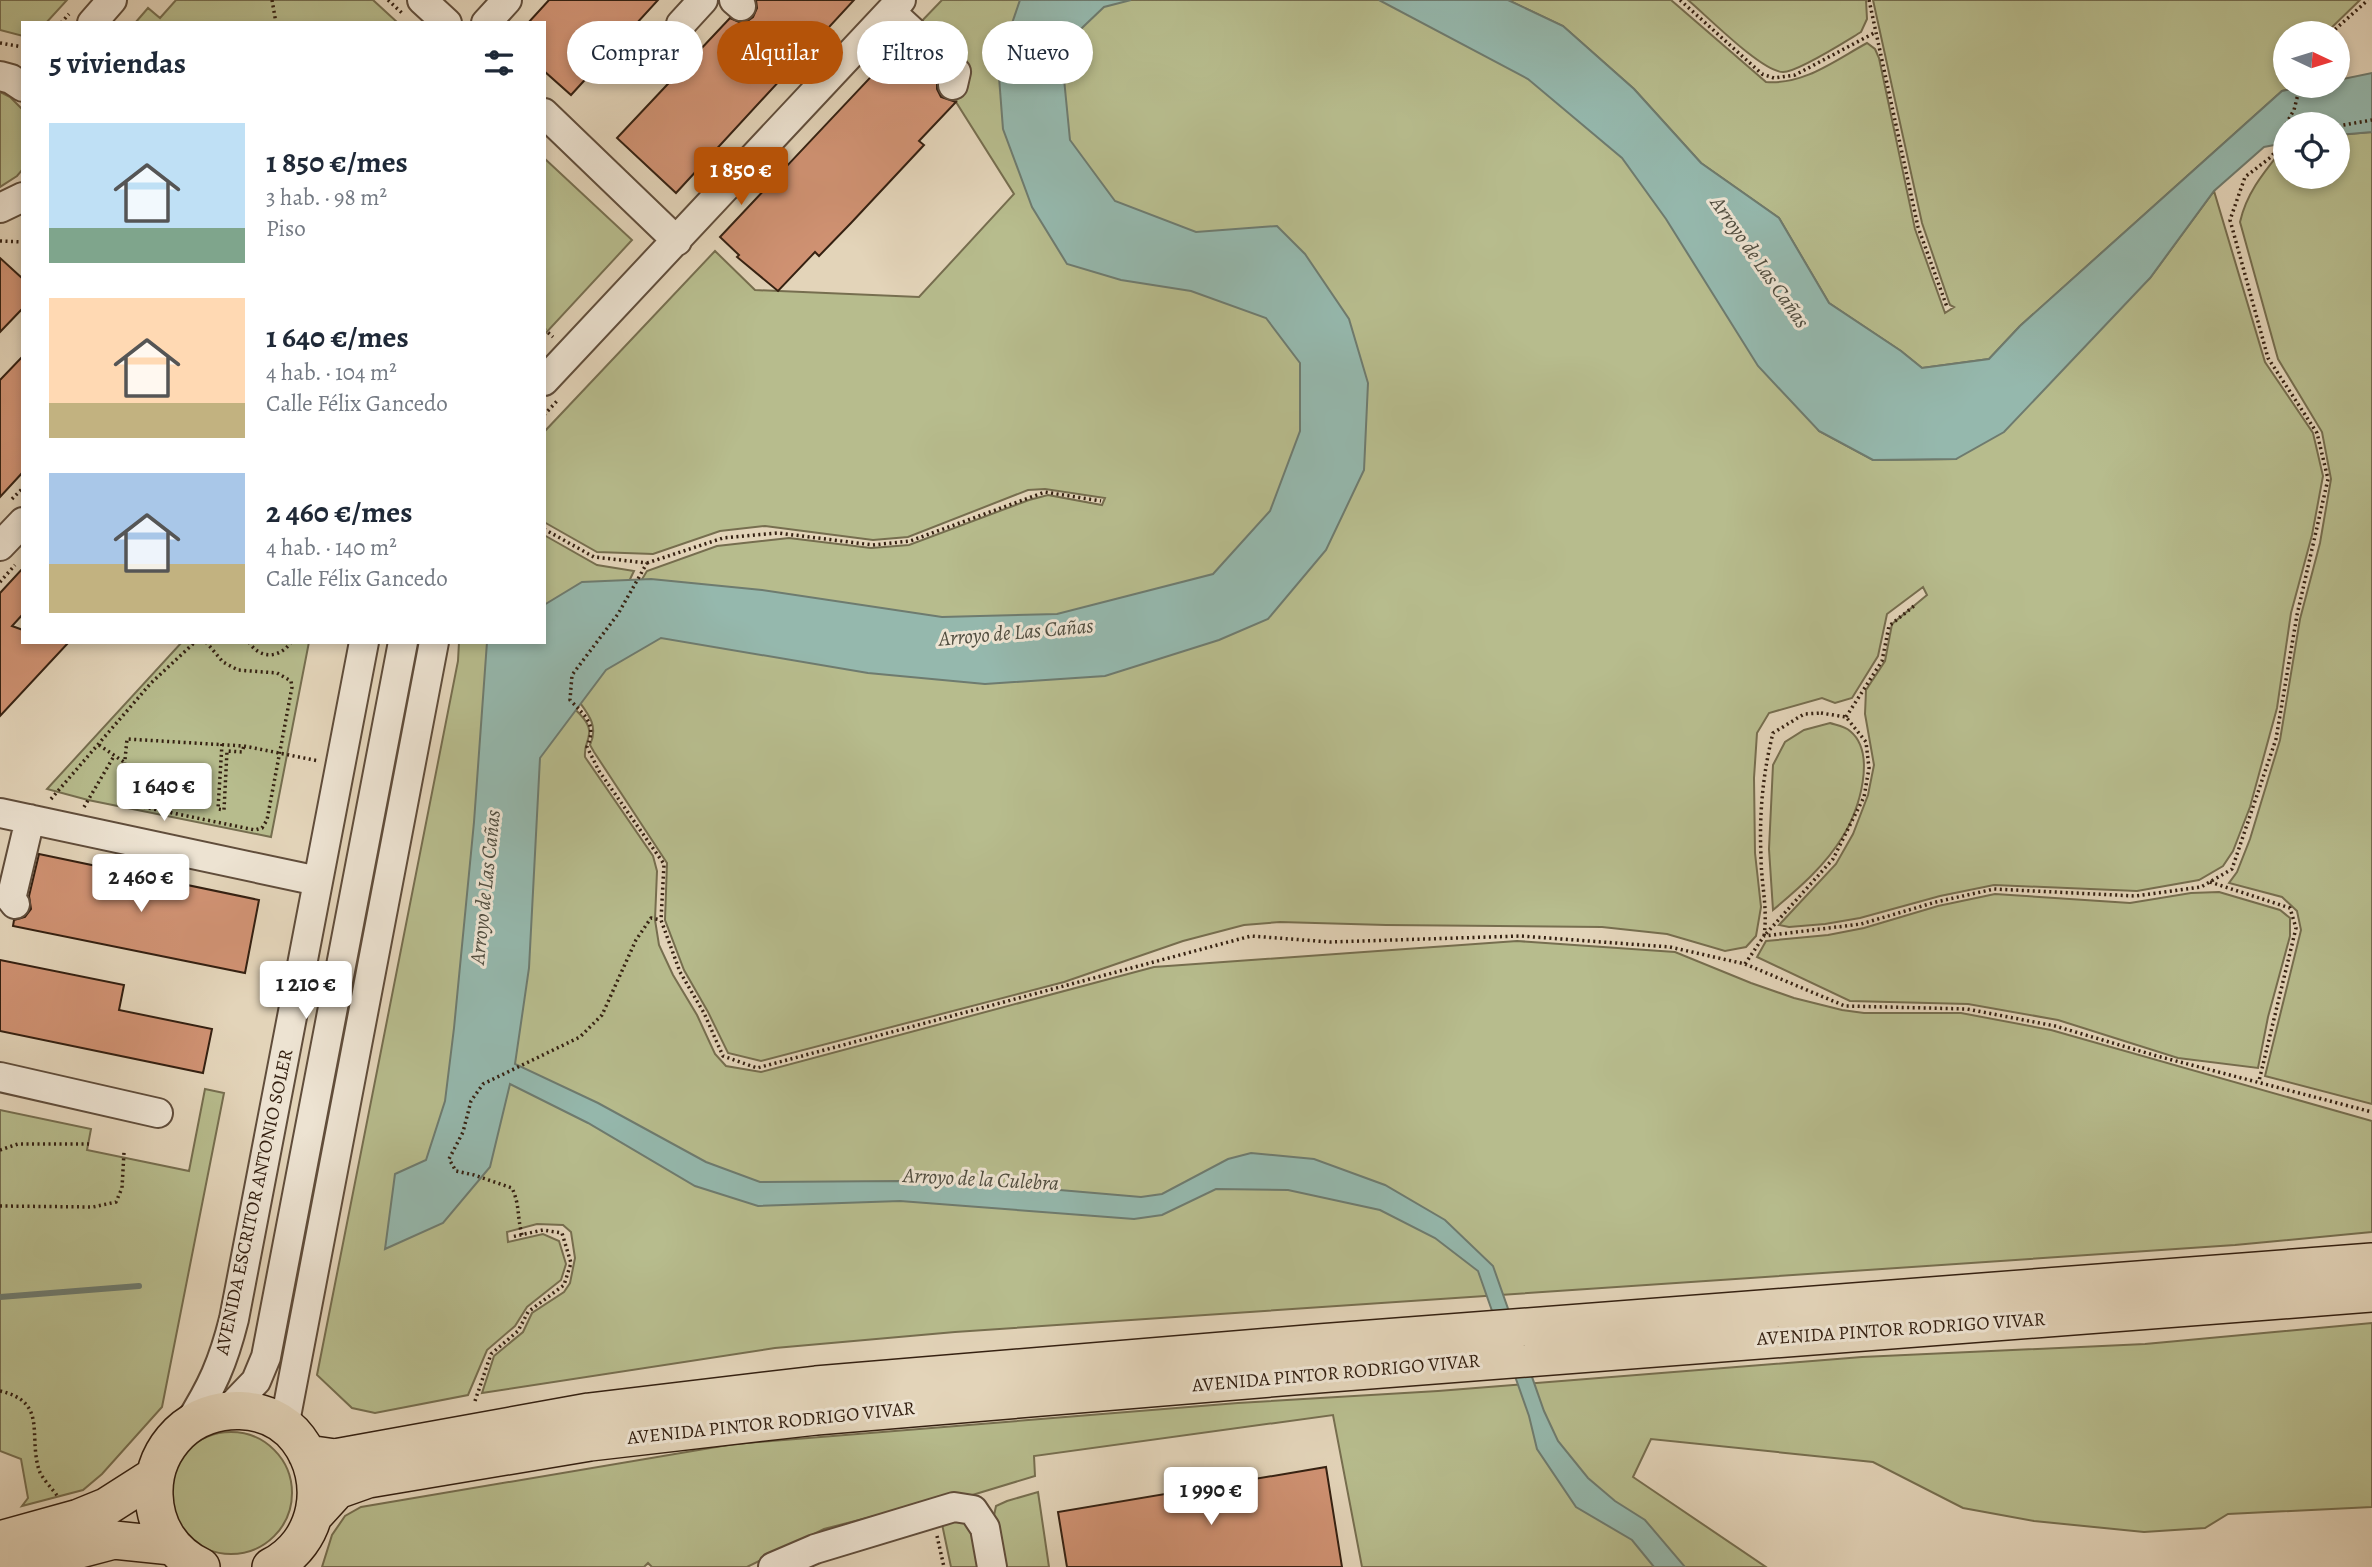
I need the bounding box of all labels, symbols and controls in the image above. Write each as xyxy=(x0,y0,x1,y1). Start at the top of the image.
chip: Comprar xyxy=(567,21,703,84)
chip: Alquilar xyxy=(717,21,843,84)
chip: Filtros xyxy=(857,21,968,84)
chip: Nuevo xyxy=(982,21,1093,84)
north arrow xyxy=(2273,21,2350,98)
map controls xyxy=(2273,21,2350,189)
text: 5 viviendas xyxy=(49,43,186,83)
icon: filters xyxy=(480,44,518,82)
button: locate xyxy=(2273,112,2350,189)
text: 1 850 €/mes xyxy=(266,142,408,182)
pin: 1 850 € xyxy=(676,148,806,207)
icon: home xyxy=(105,151,189,235)
text: 1 850 € xyxy=(710,154,772,185)
text: 3 hab. · 98 m² xyxy=(266,182,387,213)
water label: Arroyo de Las Cañas xyxy=(1703,190,1816,334)
text: Piso xyxy=(266,213,306,244)
text: 1 640 €/mes xyxy=(266,317,409,357)
icon: home xyxy=(105,326,189,410)
text: 4 hab. · 104 m² xyxy=(266,357,397,388)
text: Calle Félix Gancedo xyxy=(266,388,448,419)
text: 2 460 €/mes xyxy=(266,492,412,532)
icon: home xyxy=(105,501,189,585)
text: 4 hab. · 140 m² xyxy=(266,532,397,563)
text: Calle Félix Gancedo xyxy=(266,563,448,594)
water label: Arroyo de Las Cañas xyxy=(936,611,1095,653)
pin: 1 640 € xyxy=(99,764,229,823)
text: 1 640 € xyxy=(133,770,195,801)
water label: Arroyo de Las Cañas xyxy=(463,808,507,967)
pin: 2 460 € xyxy=(76,855,206,914)
text: 2 460 € xyxy=(108,861,174,892)
pin: 1 210 € xyxy=(241,962,371,1021)
text: 1 210 € xyxy=(276,968,336,999)
street label: AVENIDA ESCRITOR ANTONIO SOLER xyxy=(209,1046,299,1358)
water label: Arroyo de la Culebra xyxy=(901,1161,1060,1197)
street label: AVENIDA PINTOR RODRIGO VIVAR xyxy=(1755,1306,2046,1352)
street label: AVENIDA PINTOR RODRIGO VIVAR xyxy=(1190,1347,1481,1399)
street label: AVENIDA PINTOR RODRIGO VIVAR xyxy=(625,1395,916,1451)
pin: 1 990 € xyxy=(1146,1468,1276,1527)
text: 1 990 € xyxy=(1180,1474,1242,1505)

